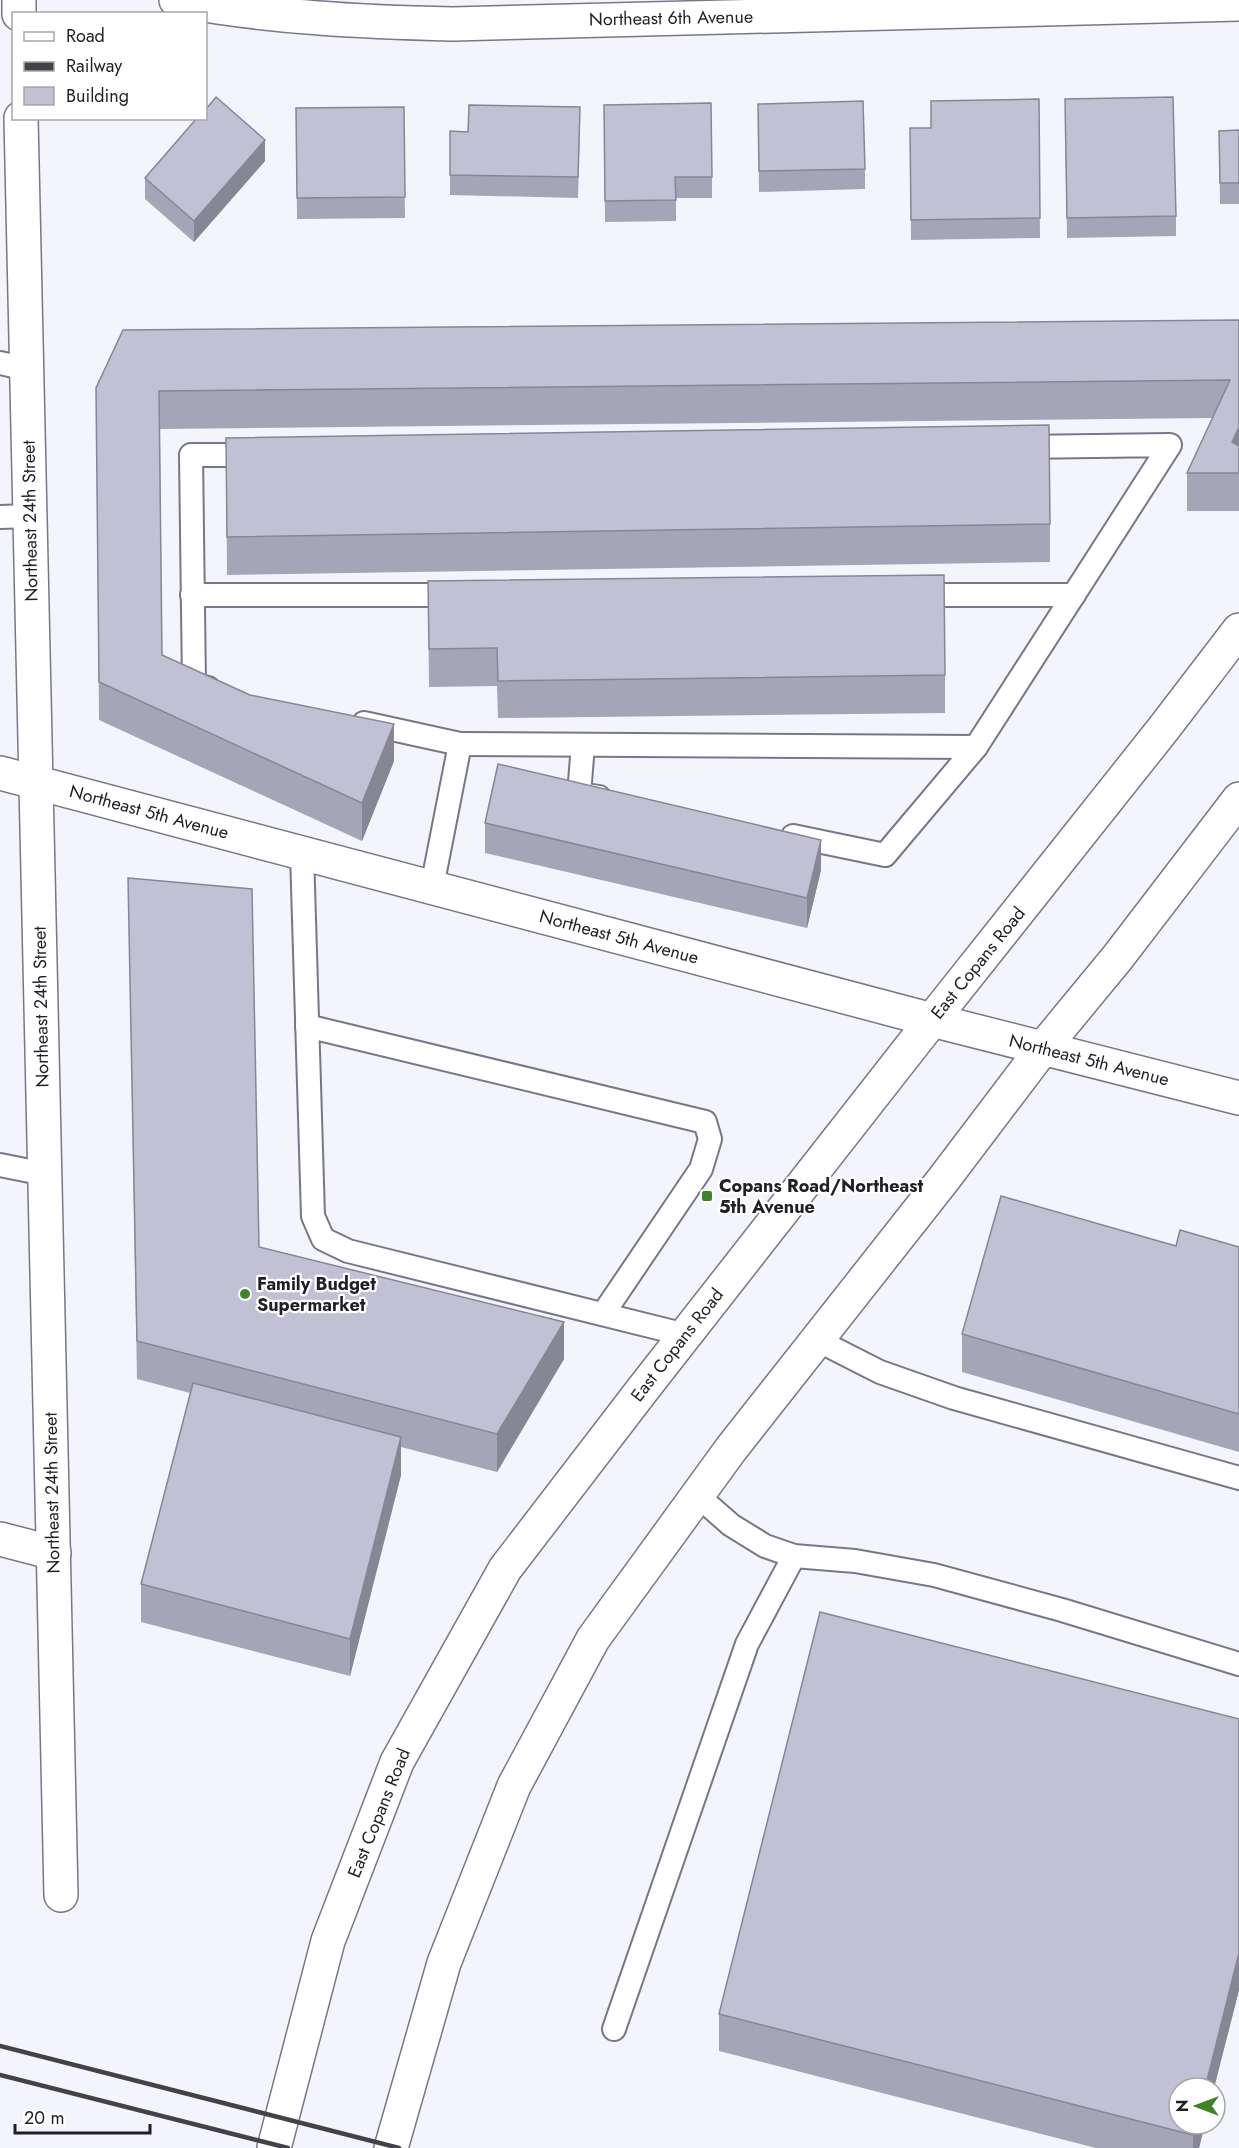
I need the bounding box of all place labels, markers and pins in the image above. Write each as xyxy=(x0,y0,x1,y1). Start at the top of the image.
place label: Copans Road/Northeast 5th Avenue xyxy=(719,1173,924,1220)
marker: Copans Road/Northeast 5th Avenue xyxy=(700,1189,714,1203)
place label: Family Budget Supermarket xyxy=(257,1271,376,1318)
marker: Family Budget Supermarket xyxy=(238,1287,252,1301)

